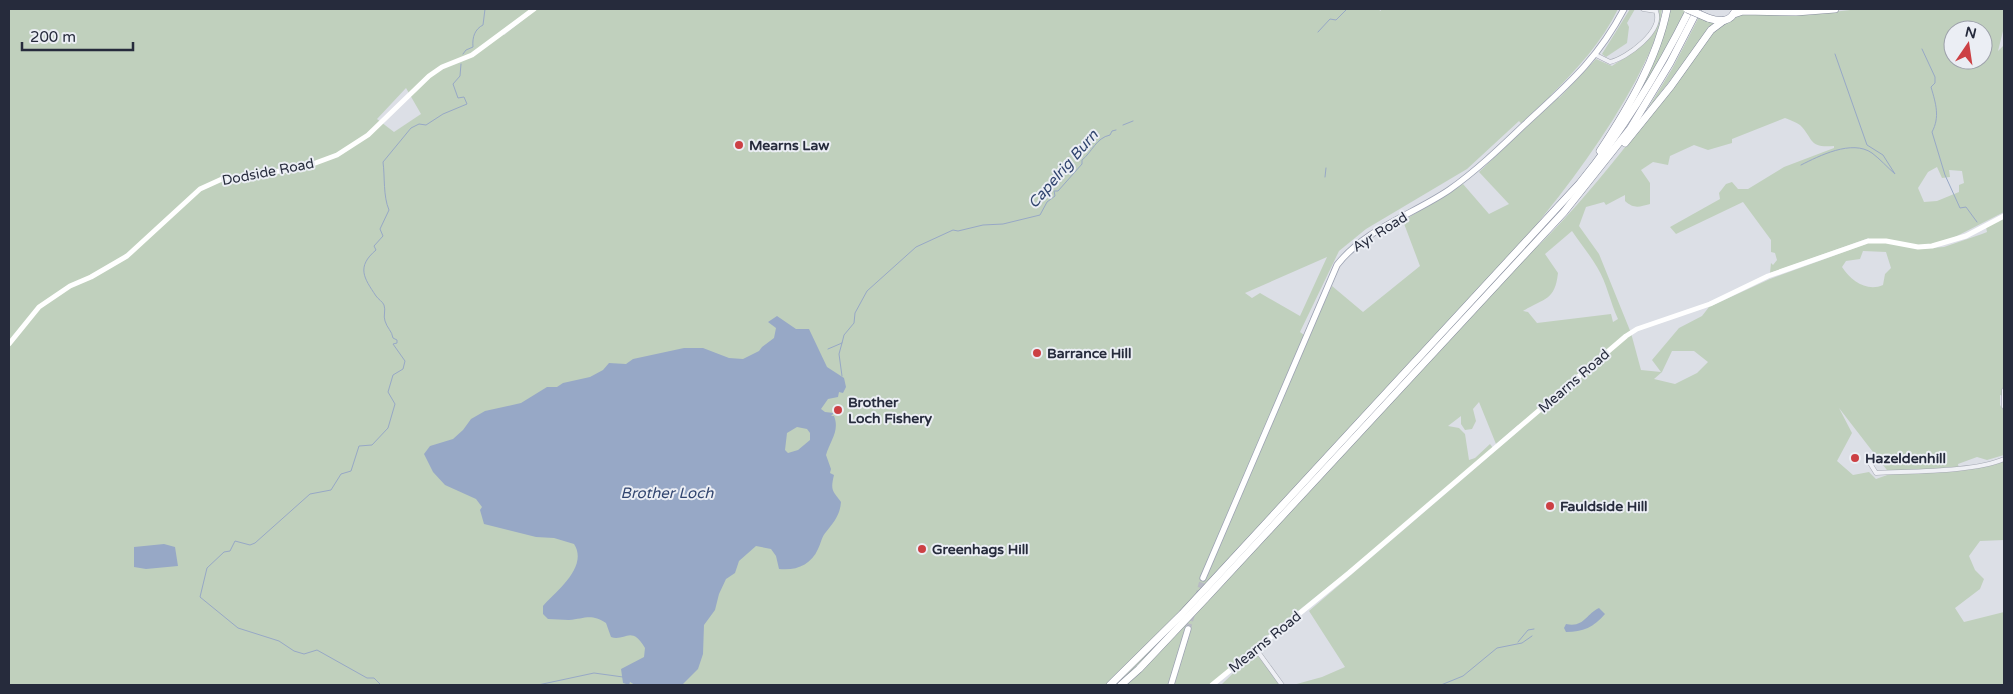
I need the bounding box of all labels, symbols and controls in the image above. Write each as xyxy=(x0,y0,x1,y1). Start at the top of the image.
scale bar xyxy=(22,20,134,52)
north arrow xyxy=(1943,20,1993,70)
text: N xyxy=(1963,23,1978,42)
text: 200 m xyxy=(30,28,76,46)
water label: Capelrig Burn xyxy=(1024,126,1102,212)
place label: Mearns Law xyxy=(749,137,829,154)
marker: Mearns Law xyxy=(733,139,745,151)
street label: Dodside Road xyxy=(221,155,315,189)
street label: Ayr Road xyxy=(1349,208,1411,256)
place label: Barrance Hill xyxy=(1047,345,1132,362)
street label: Mearns Road xyxy=(1535,346,1613,416)
marker: Barrance Hill xyxy=(1031,347,1043,359)
place label: Brother Loch Fishery xyxy=(848,394,933,427)
marker: Brother Loch Fishery xyxy=(832,404,844,416)
place label: Hazeldenhill xyxy=(1865,450,1946,467)
marker: Hazeldenhill xyxy=(1849,452,1861,464)
water label: Brother Loch xyxy=(621,484,714,502)
place label: Fauldside Hill xyxy=(1560,498,1648,515)
marker: Fauldside Hill xyxy=(1544,500,1556,512)
place label: Greenhags Hill xyxy=(932,541,1029,558)
marker: Greenhags Hill xyxy=(916,543,928,555)
street label: Mearns Road xyxy=(1225,608,1305,676)

